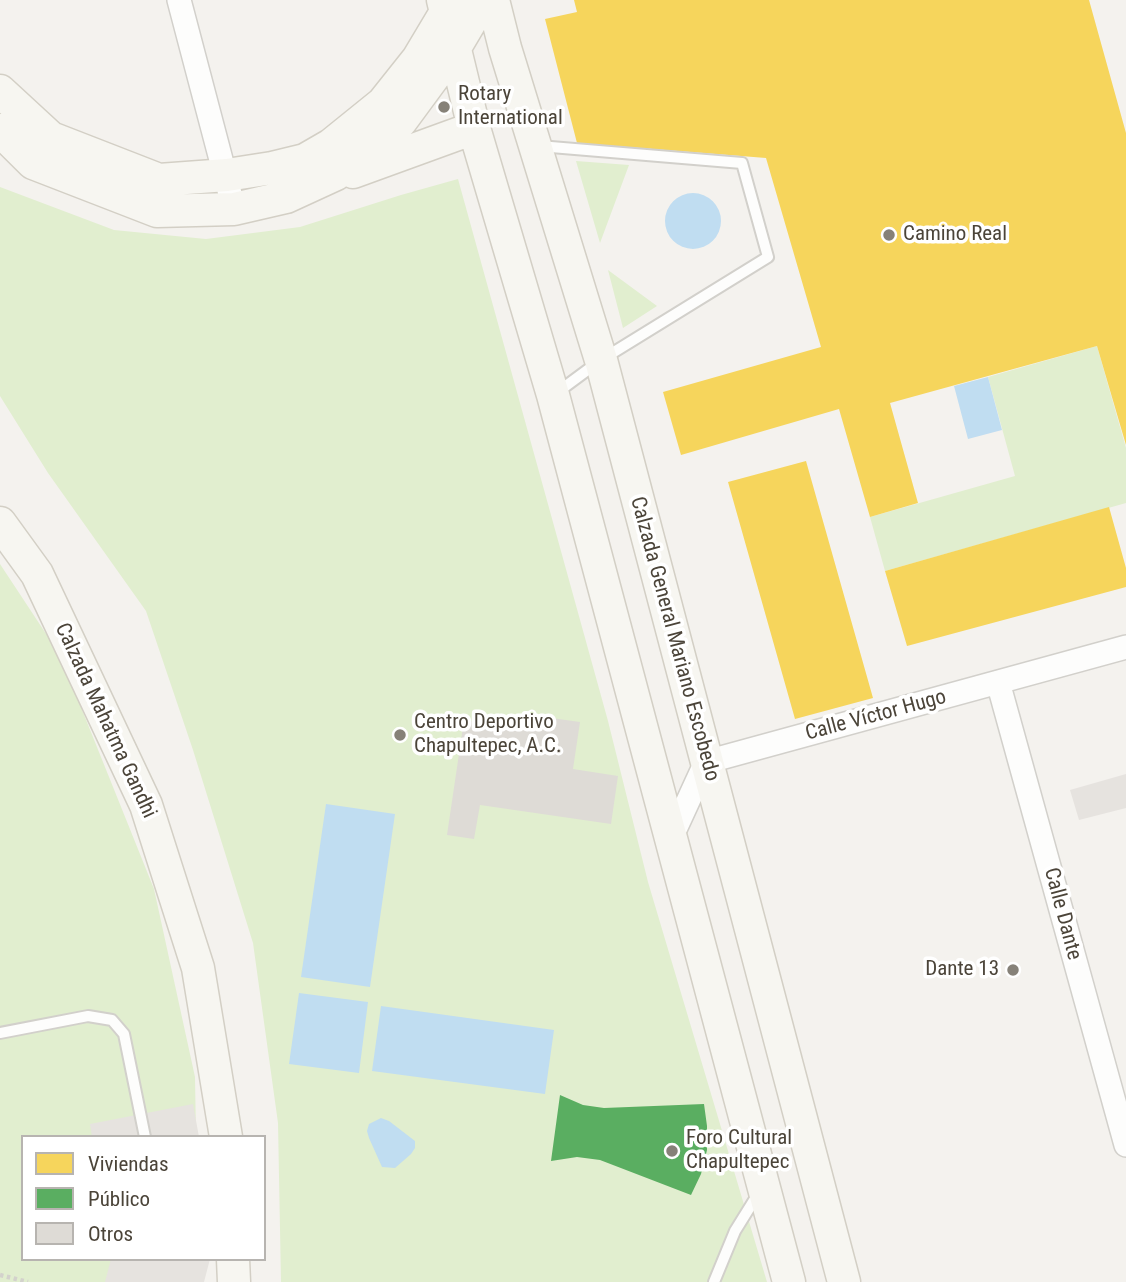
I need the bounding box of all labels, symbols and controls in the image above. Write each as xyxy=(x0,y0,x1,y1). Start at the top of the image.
place label: Rotary International xyxy=(458,82,563,132)
marker: Rotary International xyxy=(436,99,452,115)
place label: Camino Real xyxy=(903,222,1007,248)
marker: Camino Real xyxy=(881,227,897,243)
street label: Calzada General Mariano Escobedo xyxy=(624,494,724,784)
street label: Calzada Mahatma Gandhi xyxy=(49,619,161,823)
street label: Calle Víctor Hugo xyxy=(803,685,949,747)
place label: Centro Deportivo Chapultepec, A.C. xyxy=(414,710,561,760)
marker: Centro Deportivo Chapultepec, A.C. xyxy=(392,727,408,743)
street label: Calle Dante xyxy=(1038,865,1086,963)
place label: Dante 13 xyxy=(925,957,999,983)
marker: Dante 13 xyxy=(1005,962,1021,978)
place label: Foro Cultural Chapultepec xyxy=(686,1126,792,1176)
legend xyxy=(21,1135,266,1261)
marker: Foro Cultural Chapultepec xyxy=(664,1143,680,1159)
text: Viviendas xyxy=(88,1152,168,1176)
text: Público xyxy=(88,1187,150,1211)
text: Otros xyxy=(88,1222,133,1246)

